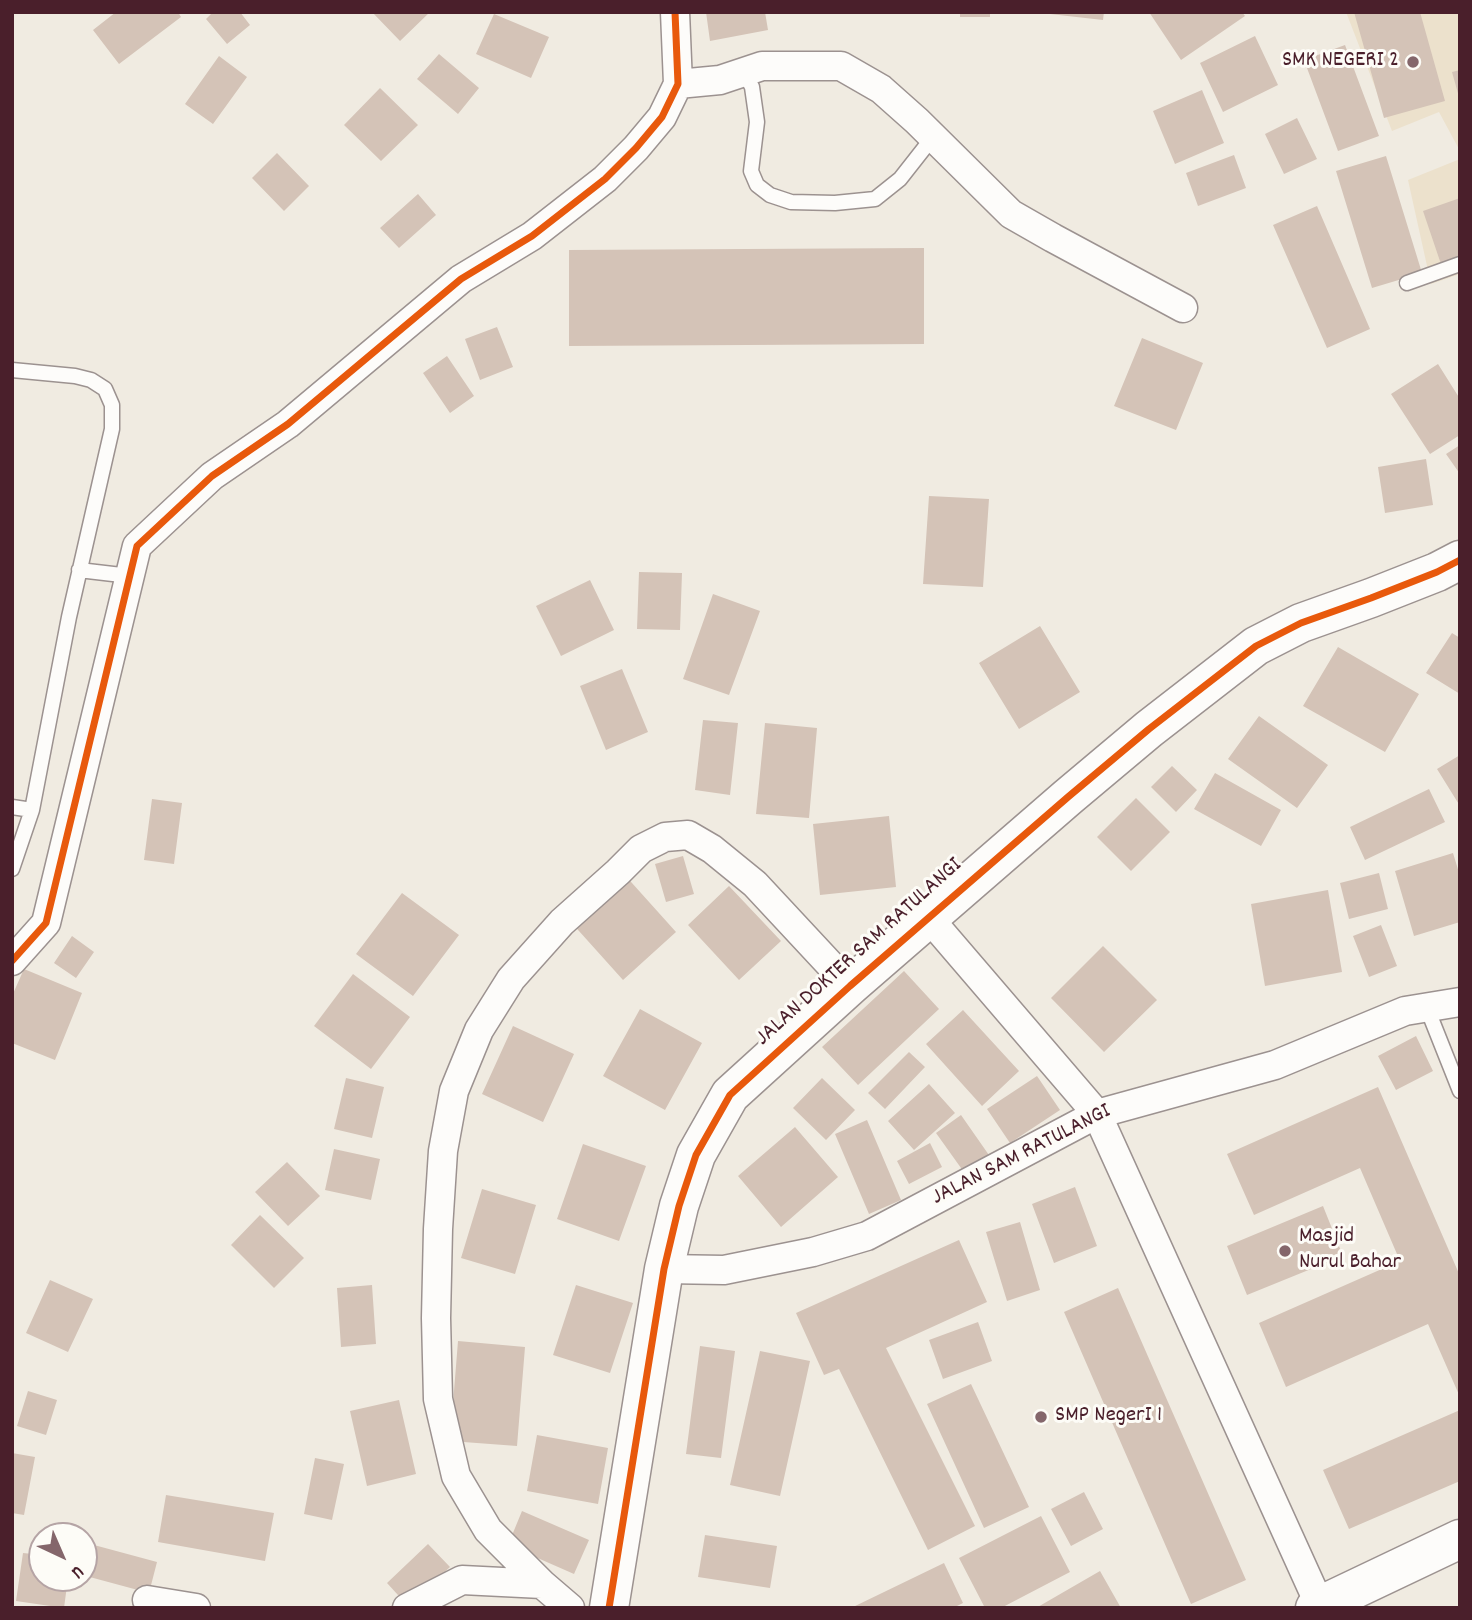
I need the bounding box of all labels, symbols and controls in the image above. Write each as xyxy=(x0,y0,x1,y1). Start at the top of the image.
place label: SMK NEGERI 2 xyxy=(1282,48,1399,76)
marker: SMK NEGERI 2 xyxy=(1405,54,1421,70)
street label: JALAN DOKTER SAM RATULANGI xyxy=(751,853,969,1053)
street label: JALAN SAM RATULANGI xyxy=(928,1099,1116,1213)
place label: Masjid Nurul Bahar xyxy=(1299,1224,1401,1278)
marker: Masjid Nurul Bahar xyxy=(1277,1243,1293,1259)
place label: SMP NegerI 1 xyxy=(1055,1403,1162,1431)
marker: SMP NegerI 1 xyxy=(1033,1409,1049,1425)
north arrow xyxy=(28,1522,98,1592)
text: U xyxy=(64,1558,89,1584)

